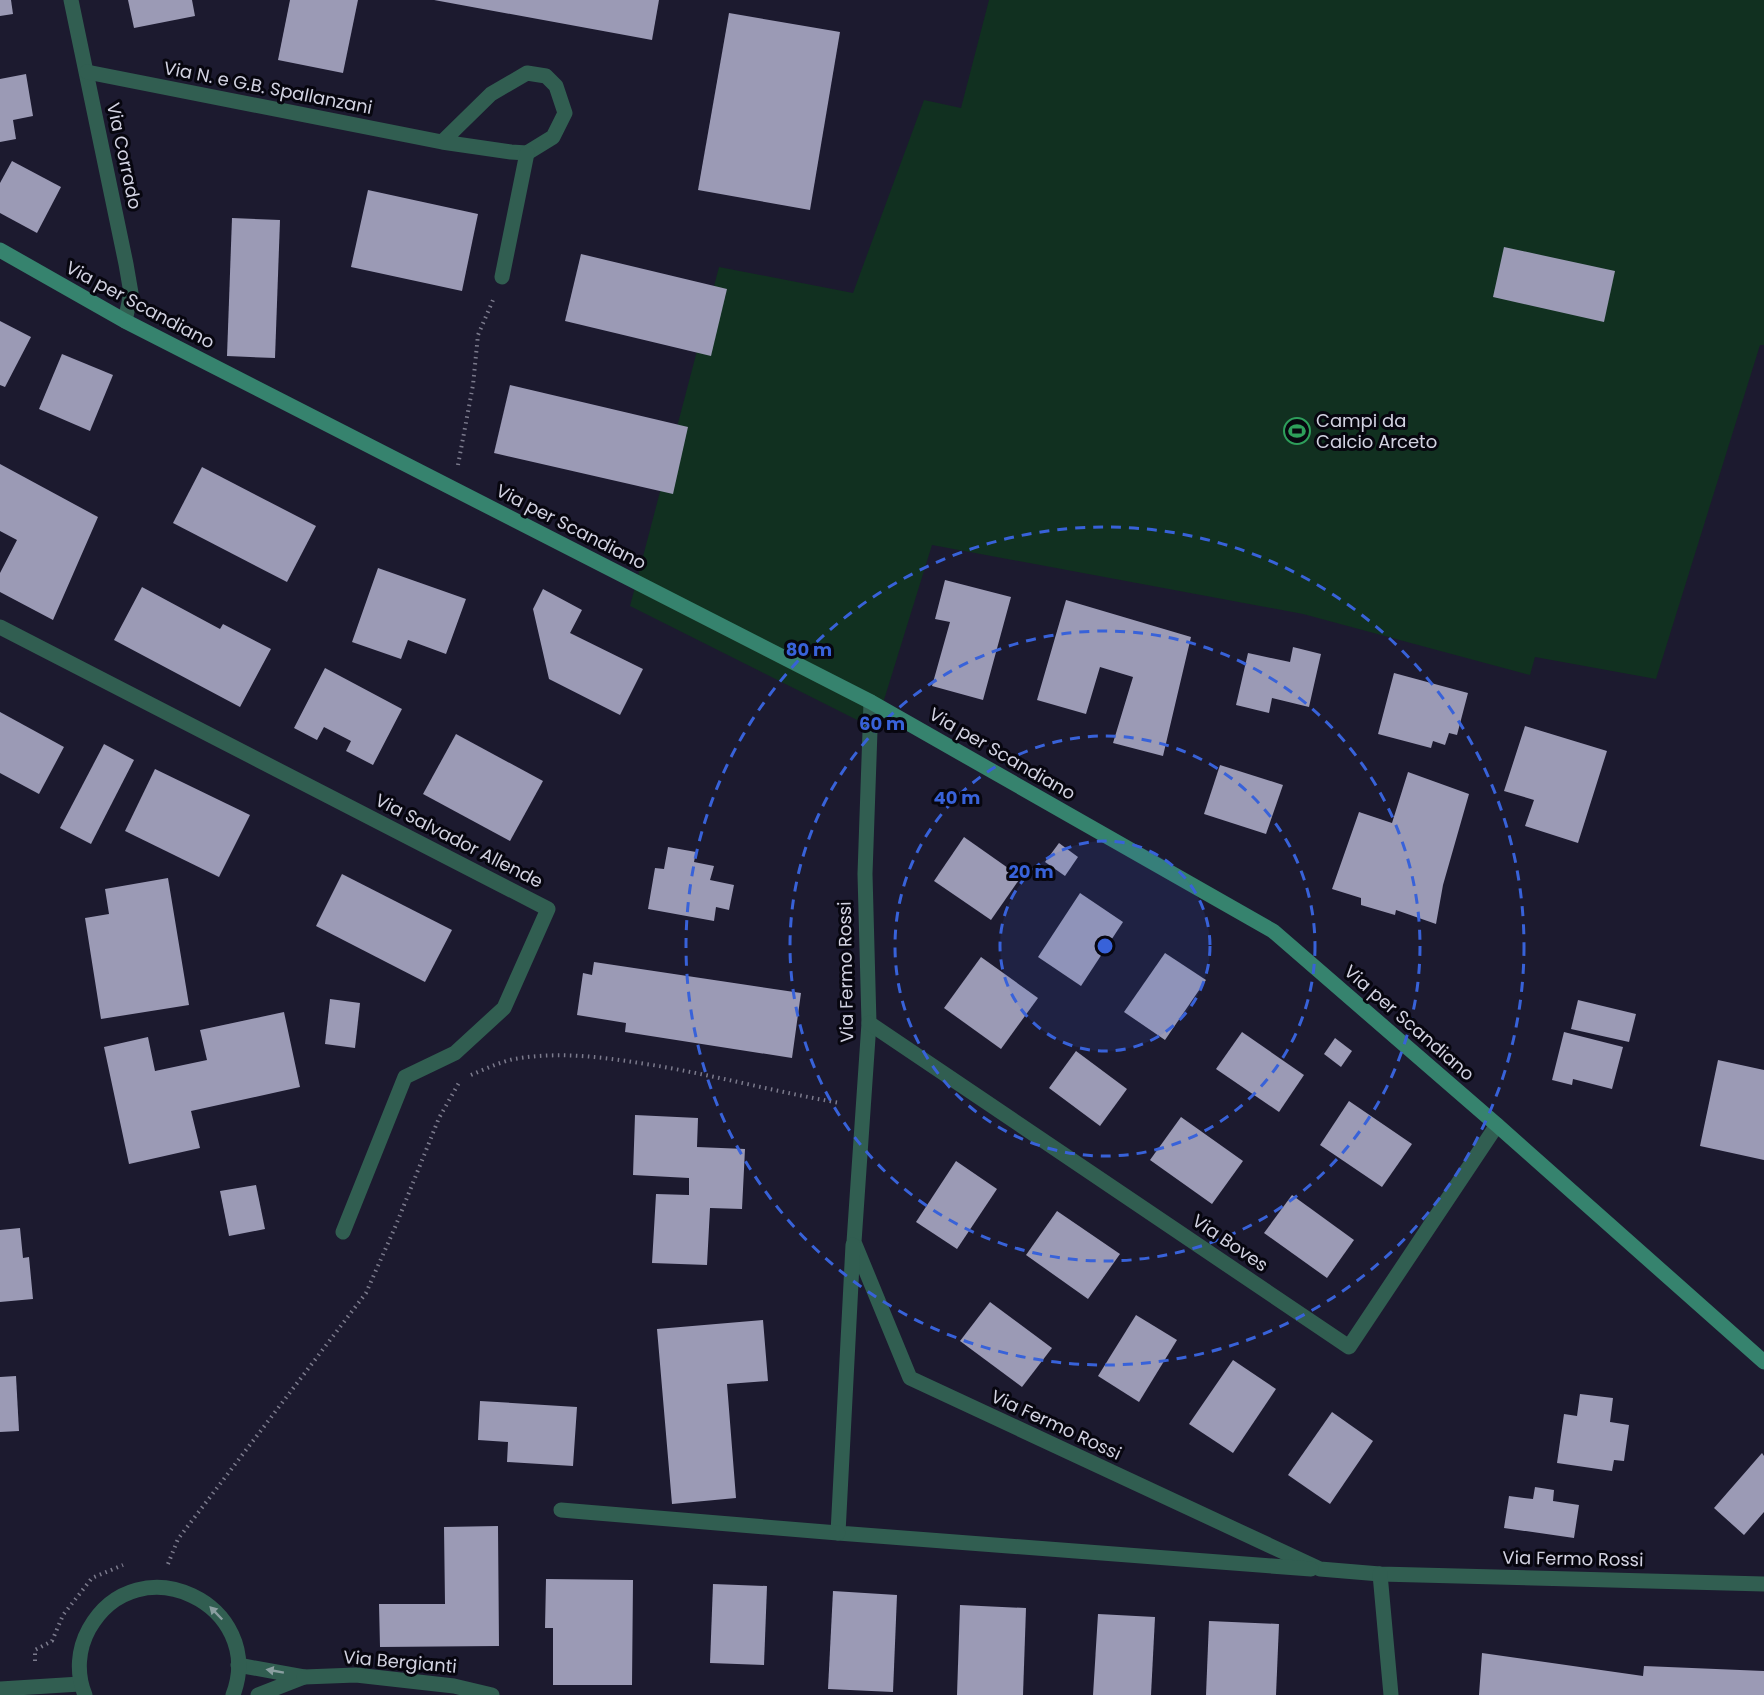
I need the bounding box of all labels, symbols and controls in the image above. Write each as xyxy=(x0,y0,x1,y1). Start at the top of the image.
street label: Via N. e G.B. Spallanzani xyxy=(162,55,375,120)
street label: Via Corrado xyxy=(101,100,148,211)
street label: Via per Scandiano xyxy=(61,255,219,354)
place label: Campi da Calcio Arceto xyxy=(1316,408,1437,454)
sports icon: Campi da Calcio Arceto xyxy=(1282,416,1312,446)
street label: Via per Scandiano xyxy=(492,478,651,575)
text: 80 m xyxy=(786,637,832,662)
street label: Via per Scandiano xyxy=(924,701,1080,806)
text: 60 m xyxy=(859,711,905,736)
text: 40 m xyxy=(934,785,980,810)
street label: Via Salvador Allende xyxy=(371,787,547,894)
text: 20 m xyxy=(1009,859,1053,884)
street label: Via Fermo Rossi xyxy=(832,901,859,1043)
centre of rings xyxy=(1095,936,1115,956)
street label: Via per Scandiano xyxy=(1339,959,1480,1086)
street label: Via Boves xyxy=(1187,1208,1273,1277)
street label: Via Fermo Rossi xyxy=(987,1383,1125,1466)
street label: Via Fermo Rossi xyxy=(1502,1545,1644,1572)
one-way arrow xyxy=(209,1606,223,1620)
street label: Via Bergianti xyxy=(342,1644,458,1679)
one-way arrow xyxy=(265,1667,284,1676)

